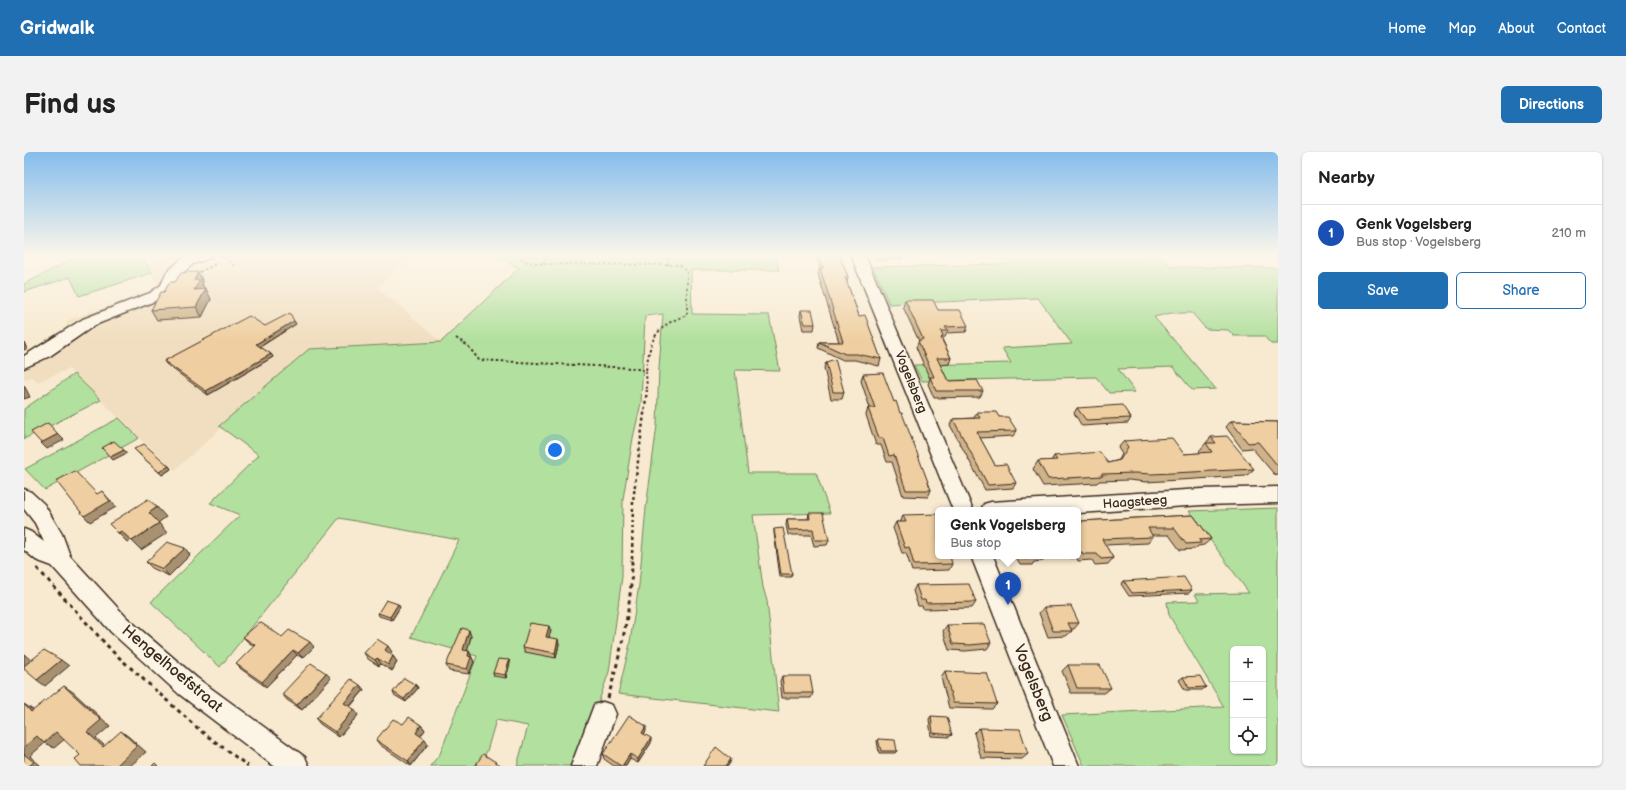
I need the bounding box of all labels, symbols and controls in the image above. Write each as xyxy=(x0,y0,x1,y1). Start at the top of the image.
text: Gridwalk xyxy=(20,17,95,40)
text: Home xyxy=(1388,20,1426,37)
text: Map xyxy=(1448,20,1476,37)
text: About xyxy=(1498,20,1535,37)
text: Contact xyxy=(1557,20,1606,37)
button: Directions xyxy=(1501,86,1602,123)
text: Find us xyxy=(24,88,116,121)
text: Nearby xyxy=(1318,168,1375,188)
text: Genk Vogelsberg xyxy=(1356,215,1472,234)
text: 1 xyxy=(1328,225,1334,241)
text: 210 m xyxy=(1552,225,1586,241)
text: Bus stop · Vogelsberg xyxy=(1356,234,1481,250)
button: Save xyxy=(1318,272,1448,309)
button: Share xyxy=(1456,272,1586,309)
street label: Vogelsberg xyxy=(891,348,931,416)
your location xyxy=(545,440,565,460)
street label: Haagsteeg xyxy=(1102,492,1168,512)
popup xyxy=(935,507,1081,559)
text: Genk Vogelsberg xyxy=(950,516,1066,535)
text: Bus stop xyxy=(950,535,1001,551)
pin: 1 xyxy=(995,572,1021,605)
street label: Hengelhoefstraat xyxy=(118,621,226,717)
street label: Vogelsberg xyxy=(1009,642,1057,724)
map controls xyxy=(1230,646,1266,754)
button: + xyxy=(1230,646,1266,682)
button: − xyxy=(1230,682,1266,718)
button: locate xyxy=(1230,718,1266,754)

